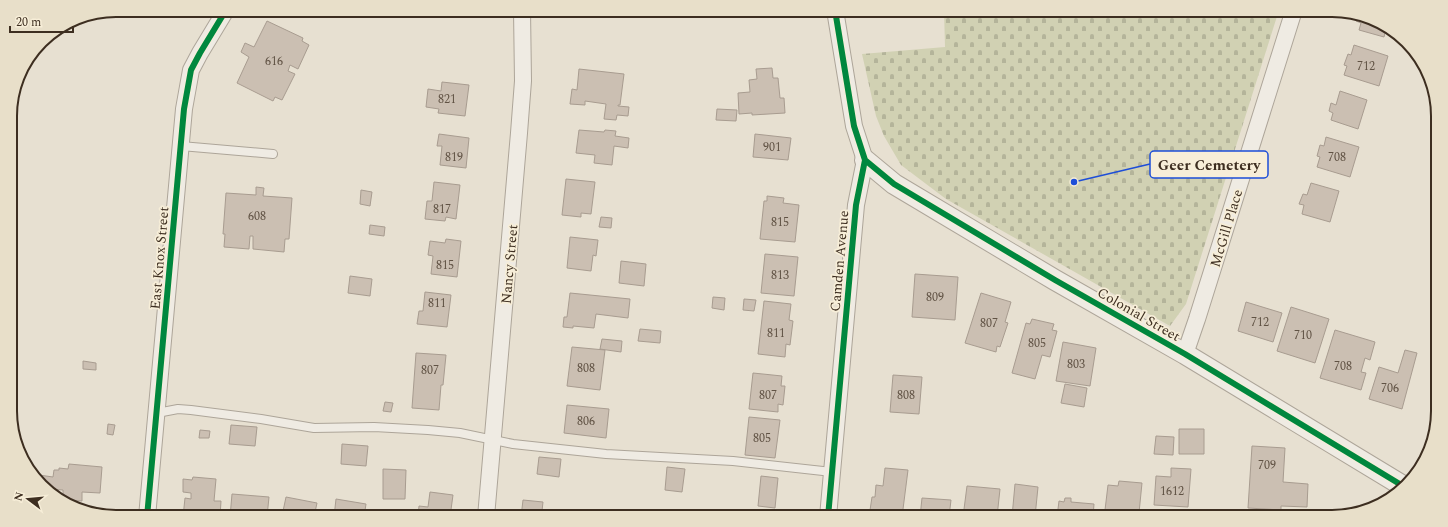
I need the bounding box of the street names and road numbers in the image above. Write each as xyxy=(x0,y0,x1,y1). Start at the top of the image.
street label: McGill Place xyxy=(1205,186,1248,270)
street label: East Knox Street xyxy=(145,206,174,310)
street label: Camden Avenue xyxy=(825,209,854,313)
street label: Nancy Street xyxy=(496,223,523,305)
street label: Colonial Street xyxy=(1093,282,1184,347)

